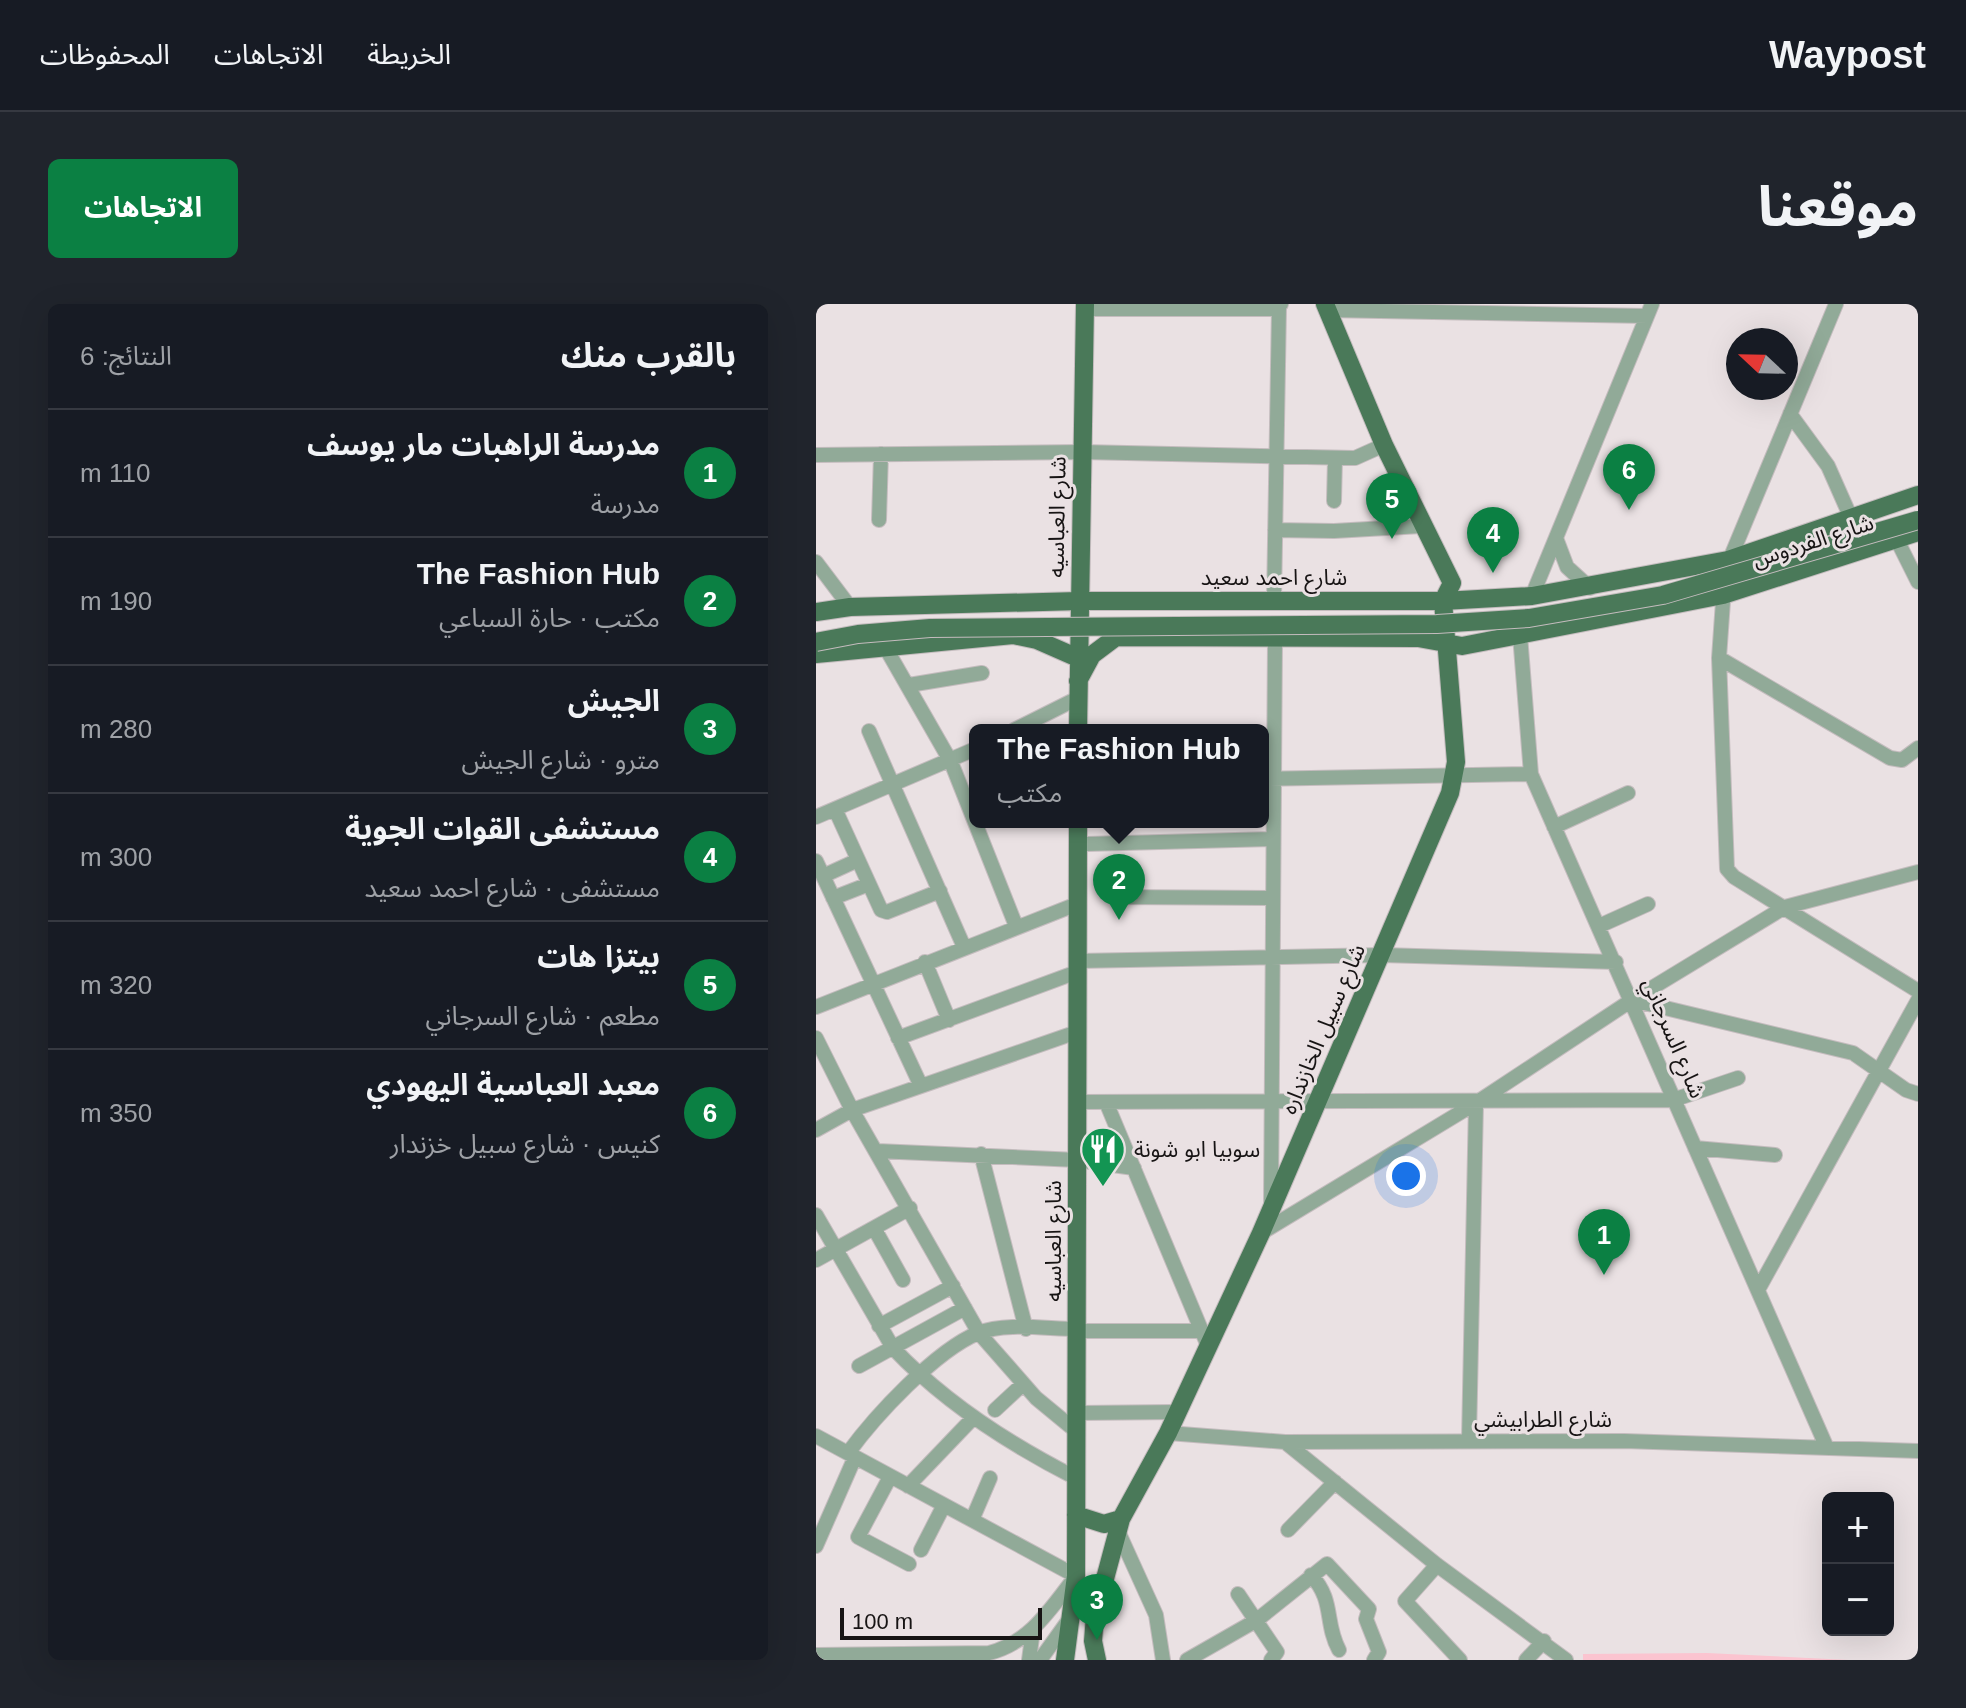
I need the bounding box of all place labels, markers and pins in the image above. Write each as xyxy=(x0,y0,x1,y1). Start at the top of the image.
pin: 6 xyxy=(1603,444,1655,510)
pin: 5 xyxy=(1366,473,1418,539)
pin: 4 xyxy=(1467,507,1519,573)
pin: 2 xyxy=(1093,854,1145,920)
restaurant icon: سوبيا ابو شونة xyxy=(1079,1125,1127,1188)
place label: سوبيا ابو شونة xyxy=(1134,1137,1260,1162)
pin: 1 xyxy=(1578,1209,1630,1275)
pin: 3 xyxy=(1071,1574,1123,1640)

